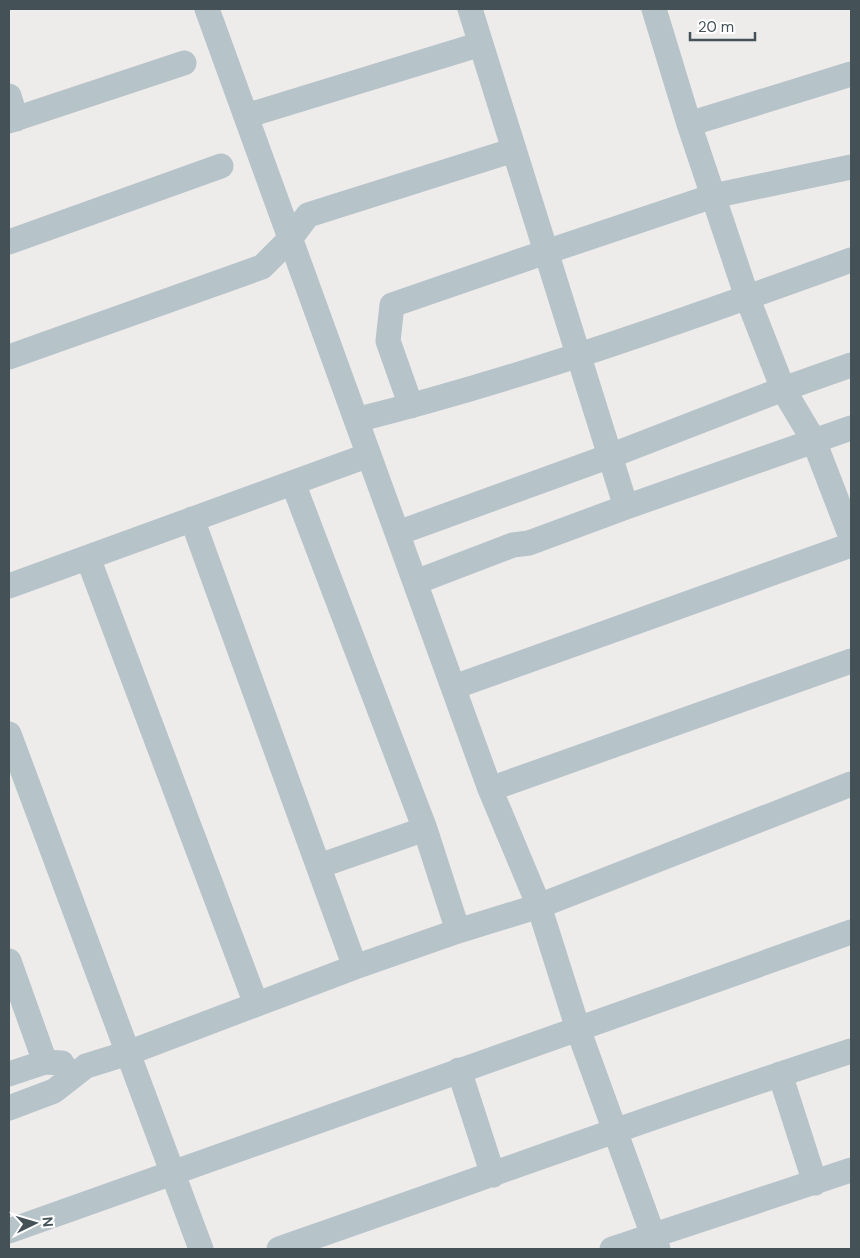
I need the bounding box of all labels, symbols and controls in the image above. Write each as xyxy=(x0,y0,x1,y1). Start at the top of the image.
scale bar xyxy=(690,10,755,42)
text: 20 m xyxy=(698,17,734,37)
north arrow xyxy=(10,1198,60,1248)
text: N xyxy=(39,1216,57,1228)

